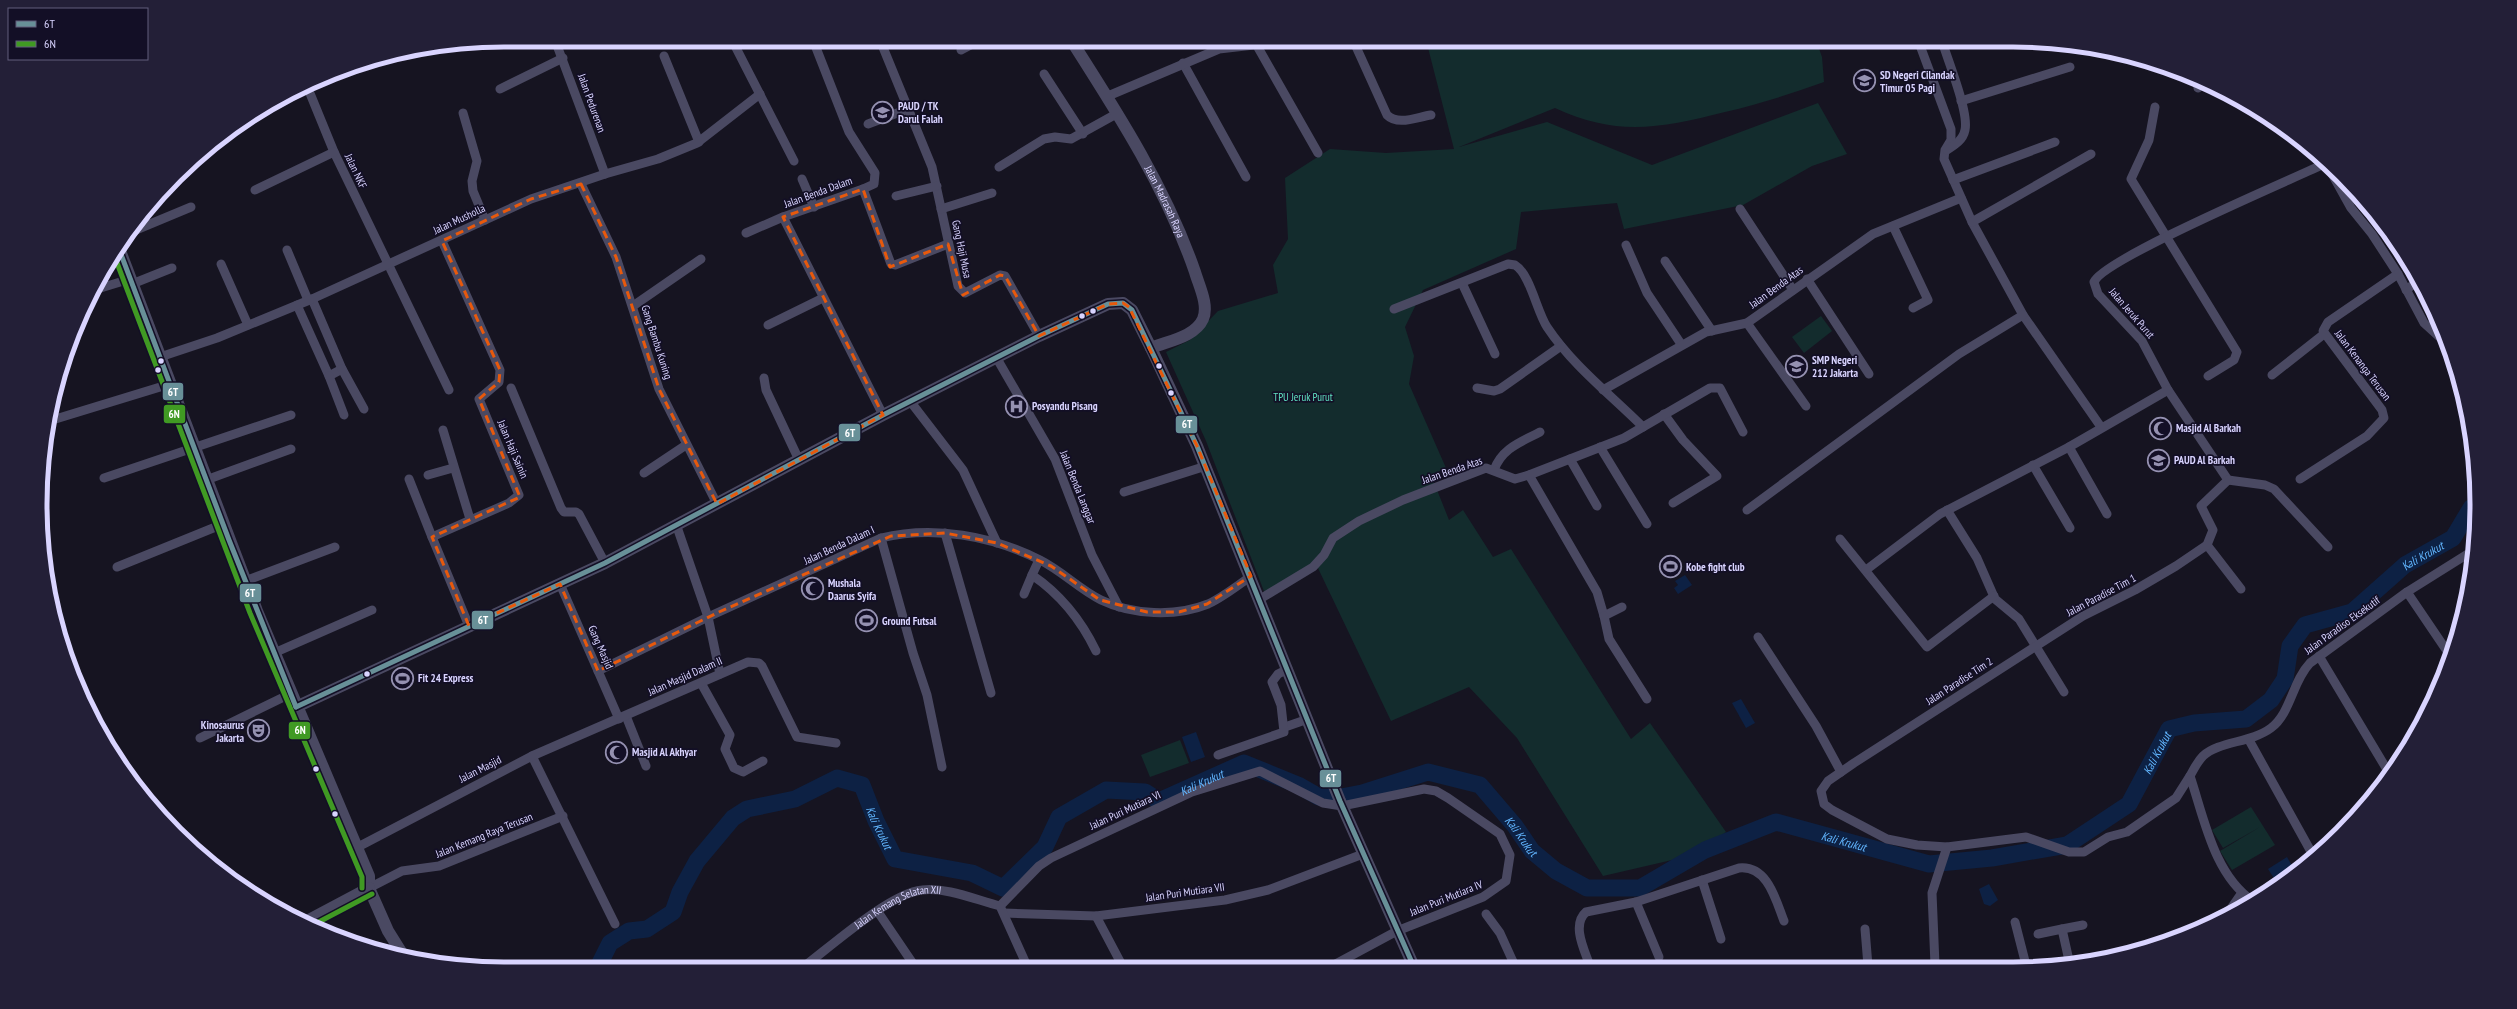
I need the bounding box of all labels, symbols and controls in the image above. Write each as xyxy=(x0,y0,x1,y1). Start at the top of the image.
legend xyxy=(8,8,148,60)
text: 6T xyxy=(44,16,55,31)
text: 6N xyxy=(44,36,56,51)
school or university icon: SD Negeri Cilandak Timur 05 Pagi xyxy=(1851,68,1877,94)
place label: SD Negeri Cilandak Timur 05 Pagi xyxy=(1880,68,1955,95)
street label: Jalan Pedurenan xyxy=(575,71,609,134)
school or university icon: PAUD / TK Darul Falah xyxy=(869,99,895,125)
place label: PAUD / TK Darul Falah xyxy=(898,99,943,126)
street label: Jalan NKF xyxy=(341,150,370,191)
street label: Jalan Madrasah Raya xyxy=(1141,162,1188,240)
street label: Jalan Benda Dalam xyxy=(781,173,854,211)
street label: Jalan Musholla xyxy=(430,201,487,238)
street label: Gang Haji Musa xyxy=(949,219,975,279)
street label: Jalan Benda Atas xyxy=(1746,263,1806,312)
street label: Jalan Jeruk Purut xyxy=(2105,284,2158,341)
street label: Gang Bambu Kuning xyxy=(638,303,676,381)
unlabelled marker xyxy=(1088,306,1098,316)
unlabelled marker xyxy=(1077,311,1087,321)
street label: Jalan Kenanga Terusan xyxy=(2331,326,2394,403)
school or university icon: SMP Negeri 212 Jakarta xyxy=(1783,353,1809,379)
place label: SMP Negeri 212 Jakarta xyxy=(1812,353,1859,380)
unlabelled marker xyxy=(156,356,166,366)
unlabelled marker xyxy=(1154,361,1164,371)
unlabelled marker xyxy=(153,365,163,375)
line badge: 6T xyxy=(162,382,184,401)
text: 6T xyxy=(168,385,179,399)
unlabelled marker xyxy=(1166,388,1176,398)
park label: TPU Jeruk Purut xyxy=(1273,390,1333,404)
hospital icon: Posyandu Pisang xyxy=(1003,393,1029,419)
place label: Posyandu Pisang xyxy=(1032,399,1098,413)
line badge: 6N xyxy=(163,404,186,424)
text: 6N xyxy=(168,407,180,421)
line badge: 6T xyxy=(1175,415,1198,434)
mosque icon: Masjid Al Barkah xyxy=(2147,415,2173,441)
street label: Jalan Haji Sainin xyxy=(494,417,532,480)
text: 6T xyxy=(1182,417,1193,431)
place label: Masjid Al Barkah xyxy=(2176,421,2241,435)
line badge: 6T xyxy=(838,423,861,442)
text: 6T xyxy=(845,426,856,440)
street label: Jalan Benda Langgar xyxy=(1057,447,1099,526)
school or university icon: PAUD Al Barkah xyxy=(2145,447,2171,473)
street label: Jalan Benda Atas xyxy=(1419,453,1484,487)
place label: PAUD Al Barkah xyxy=(2174,453,2235,467)
street label: Jalan Benda Dalam I xyxy=(801,523,877,568)
water label: Kali Krukut xyxy=(2398,537,2447,573)
sports icon: Kobe fight club xyxy=(1657,554,1683,580)
place label: Kobe fight club xyxy=(1686,560,1745,574)
street label: Jalan Paradise Tim 1 xyxy=(2063,571,2138,620)
mosque icon: Mushala Daarus Syifa xyxy=(800,576,826,602)
place label: Mushala Daarus Syifa xyxy=(828,576,877,603)
line badge: 6T xyxy=(239,583,262,603)
text: 6T xyxy=(245,586,256,600)
street label: Jalan Paradiso Eksekutif xyxy=(2301,592,2384,658)
sports icon: Ground Futsal xyxy=(854,608,880,634)
line badge: 6T xyxy=(471,610,494,630)
text: 6T xyxy=(478,613,489,627)
place label: Ground Futsal xyxy=(882,614,937,628)
street label: Gang Masjid xyxy=(585,623,617,671)
street label: Jalan Masjid Dalam II xyxy=(645,653,724,699)
street label: Jalan Paradise Tim 2 xyxy=(1922,654,1995,708)
sports icon: Fit 24 Express xyxy=(390,665,416,691)
unlabelled marker xyxy=(362,669,372,679)
place label: Fit 24 Express xyxy=(418,671,474,685)
place label: Kinosaurus Jakarta xyxy=(201,718,244,745)
theatre icon: Kinosaurus Jakarta xyxy=(246,718,272,744)
line badge: 6N xyxy=(288,721,311,740)
text: 6N xyxy=(294,723,306,737)
water label: Kali Krukut xyxy=(2139,728,2174,777)
mosque icon: Masjid Al Akhyar xyxy=(603,739,629,765)
place label: Masjid Al Akhyar xyxy=(632,745,697,759)
street label: Jalan Masjid xyxy=(456,752,504,786)
unlabelled marker xyxy=(311,764,321,774)
water label: Kali Krukut xyxy=(1178,765,1227,798)
line badge: 6T xyxy=(1319,769,1342,788)
text: 6T xyxy=(1326,771,1337,785)
street label: Jalan Puri Mutiara VI xyxy=(1086,787,1163,833)
water label: Kali Krukut xyxy=(863,804,897,853)
unlabelled marker xyxy=(330,809,340,819)
street label: Jalan Kemang Raya Terusan xyxy=(432,809,535,861)
water label: Kali Krukut xyxy=(1502,813,1542,861)
water label: Kali Krukut xyxy=(1820,827,1870,854)
street label: Jalan Puri Mutiara IV xyxy=(1407,877,1485,919)
street label: Jalan Puri Mutiara VII xyxy=(1144,880,1225,905)
street label: Jalan Kemang Selatan XII xyxy=(851,883,942,932)

